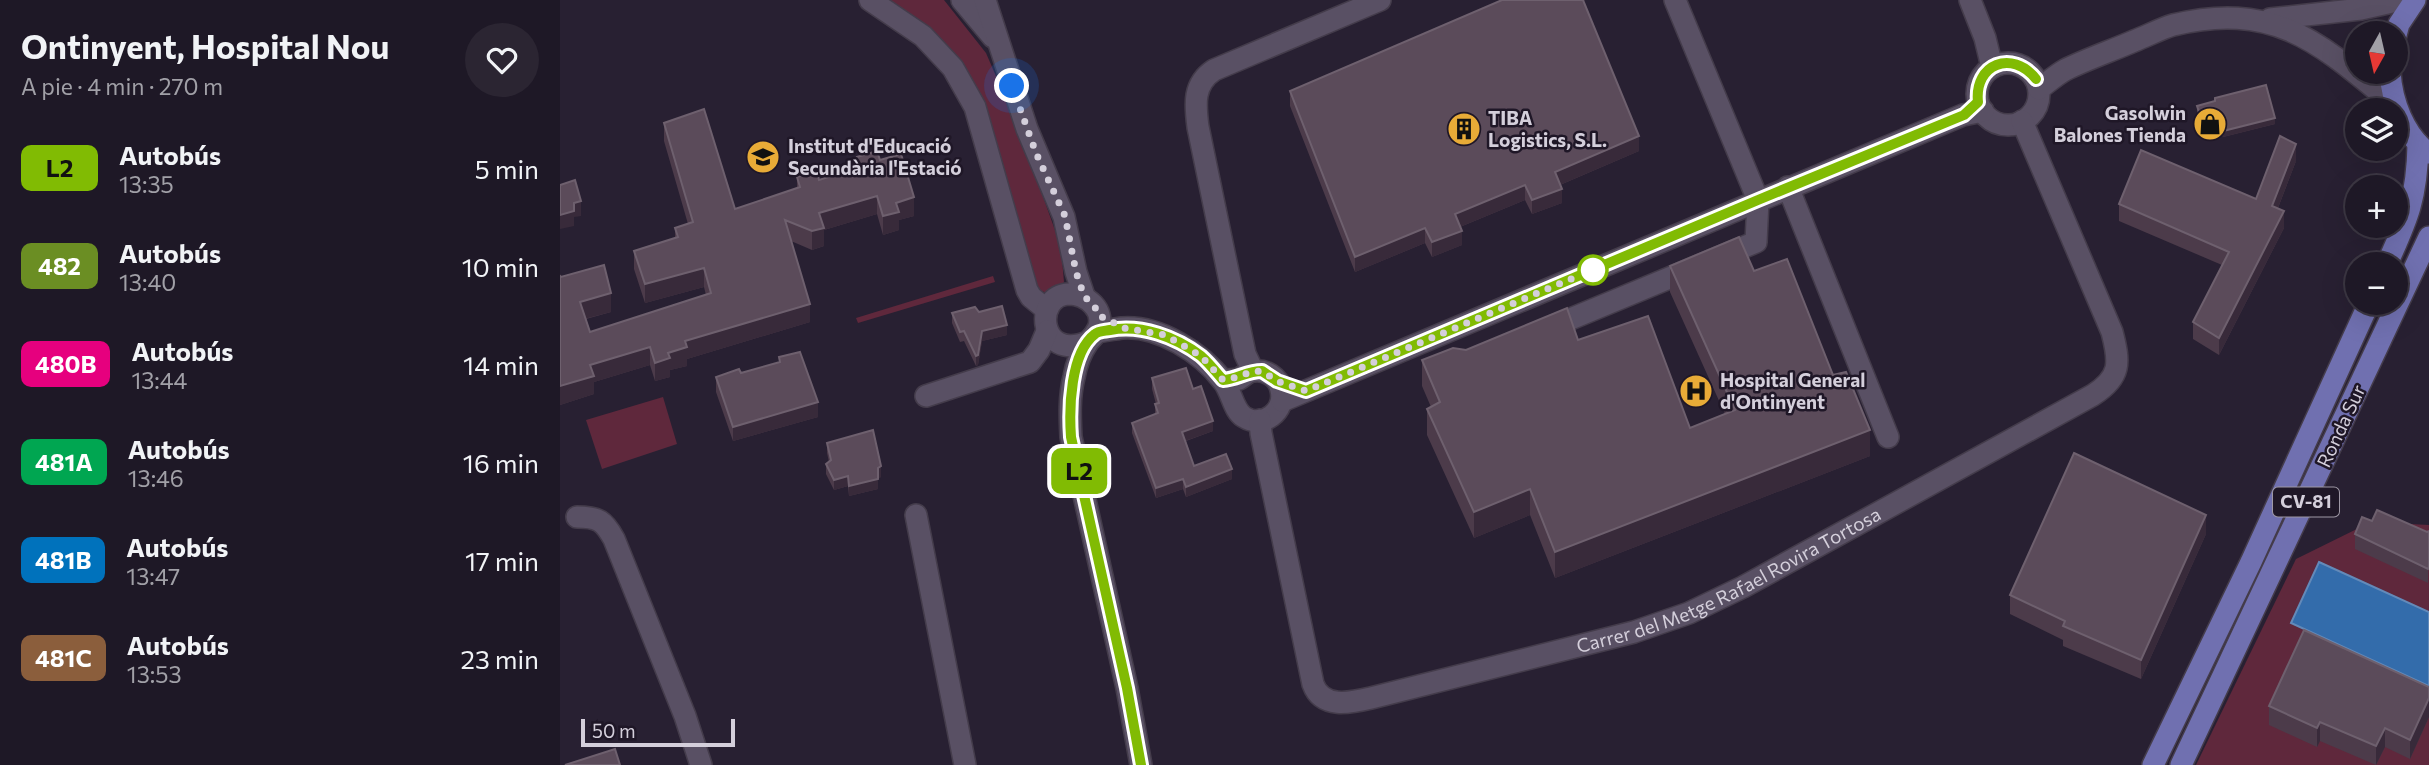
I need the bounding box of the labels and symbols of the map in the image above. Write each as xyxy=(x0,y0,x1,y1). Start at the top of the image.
north arrow xyxy=(2345,21,2408,84)
your location xyxy=(994,68,1029,103)
place label: Gasolwin Balones Tienda xyxy=(2054,101,2186,146)
shop icon: Gasolwin Balones Tienda xyxy=(2191,105,2229,143)
place label: TIBA Logistics, S.L. xyxy=(1488,106,1607,151)
building icon: TIBA Logistics, S.L. xyxy=(1445,110,1483,148)
place label: Institut d'Educació Secundària l'Estació xyxy=(788,134,962,179)
school or university icon: Institut d'Educació Secundària l'Estació xyxy=(744,138,782,176)
unlabelled marker xyxy=(1578,255,1608,285)
place label: Hospital General d'Ontinyent xyxy=(1720,368,1865,413)
hospital icon: Hospital General d'Ontinyent xyxy=(1677,372,1715,410)
street label: Ronda Sur xyxy=(2311,381,2370,471)
line badge: L2 xyxy=(1048,448,1110,494)
road number: CV-81 xyxy=(2273,488,2339,516)
street label: Carrer del Metge Rafael Rovira Tortosa xyxy=(1574,502,1884,657)
scale bar xyxy=(581,716,735,748)

